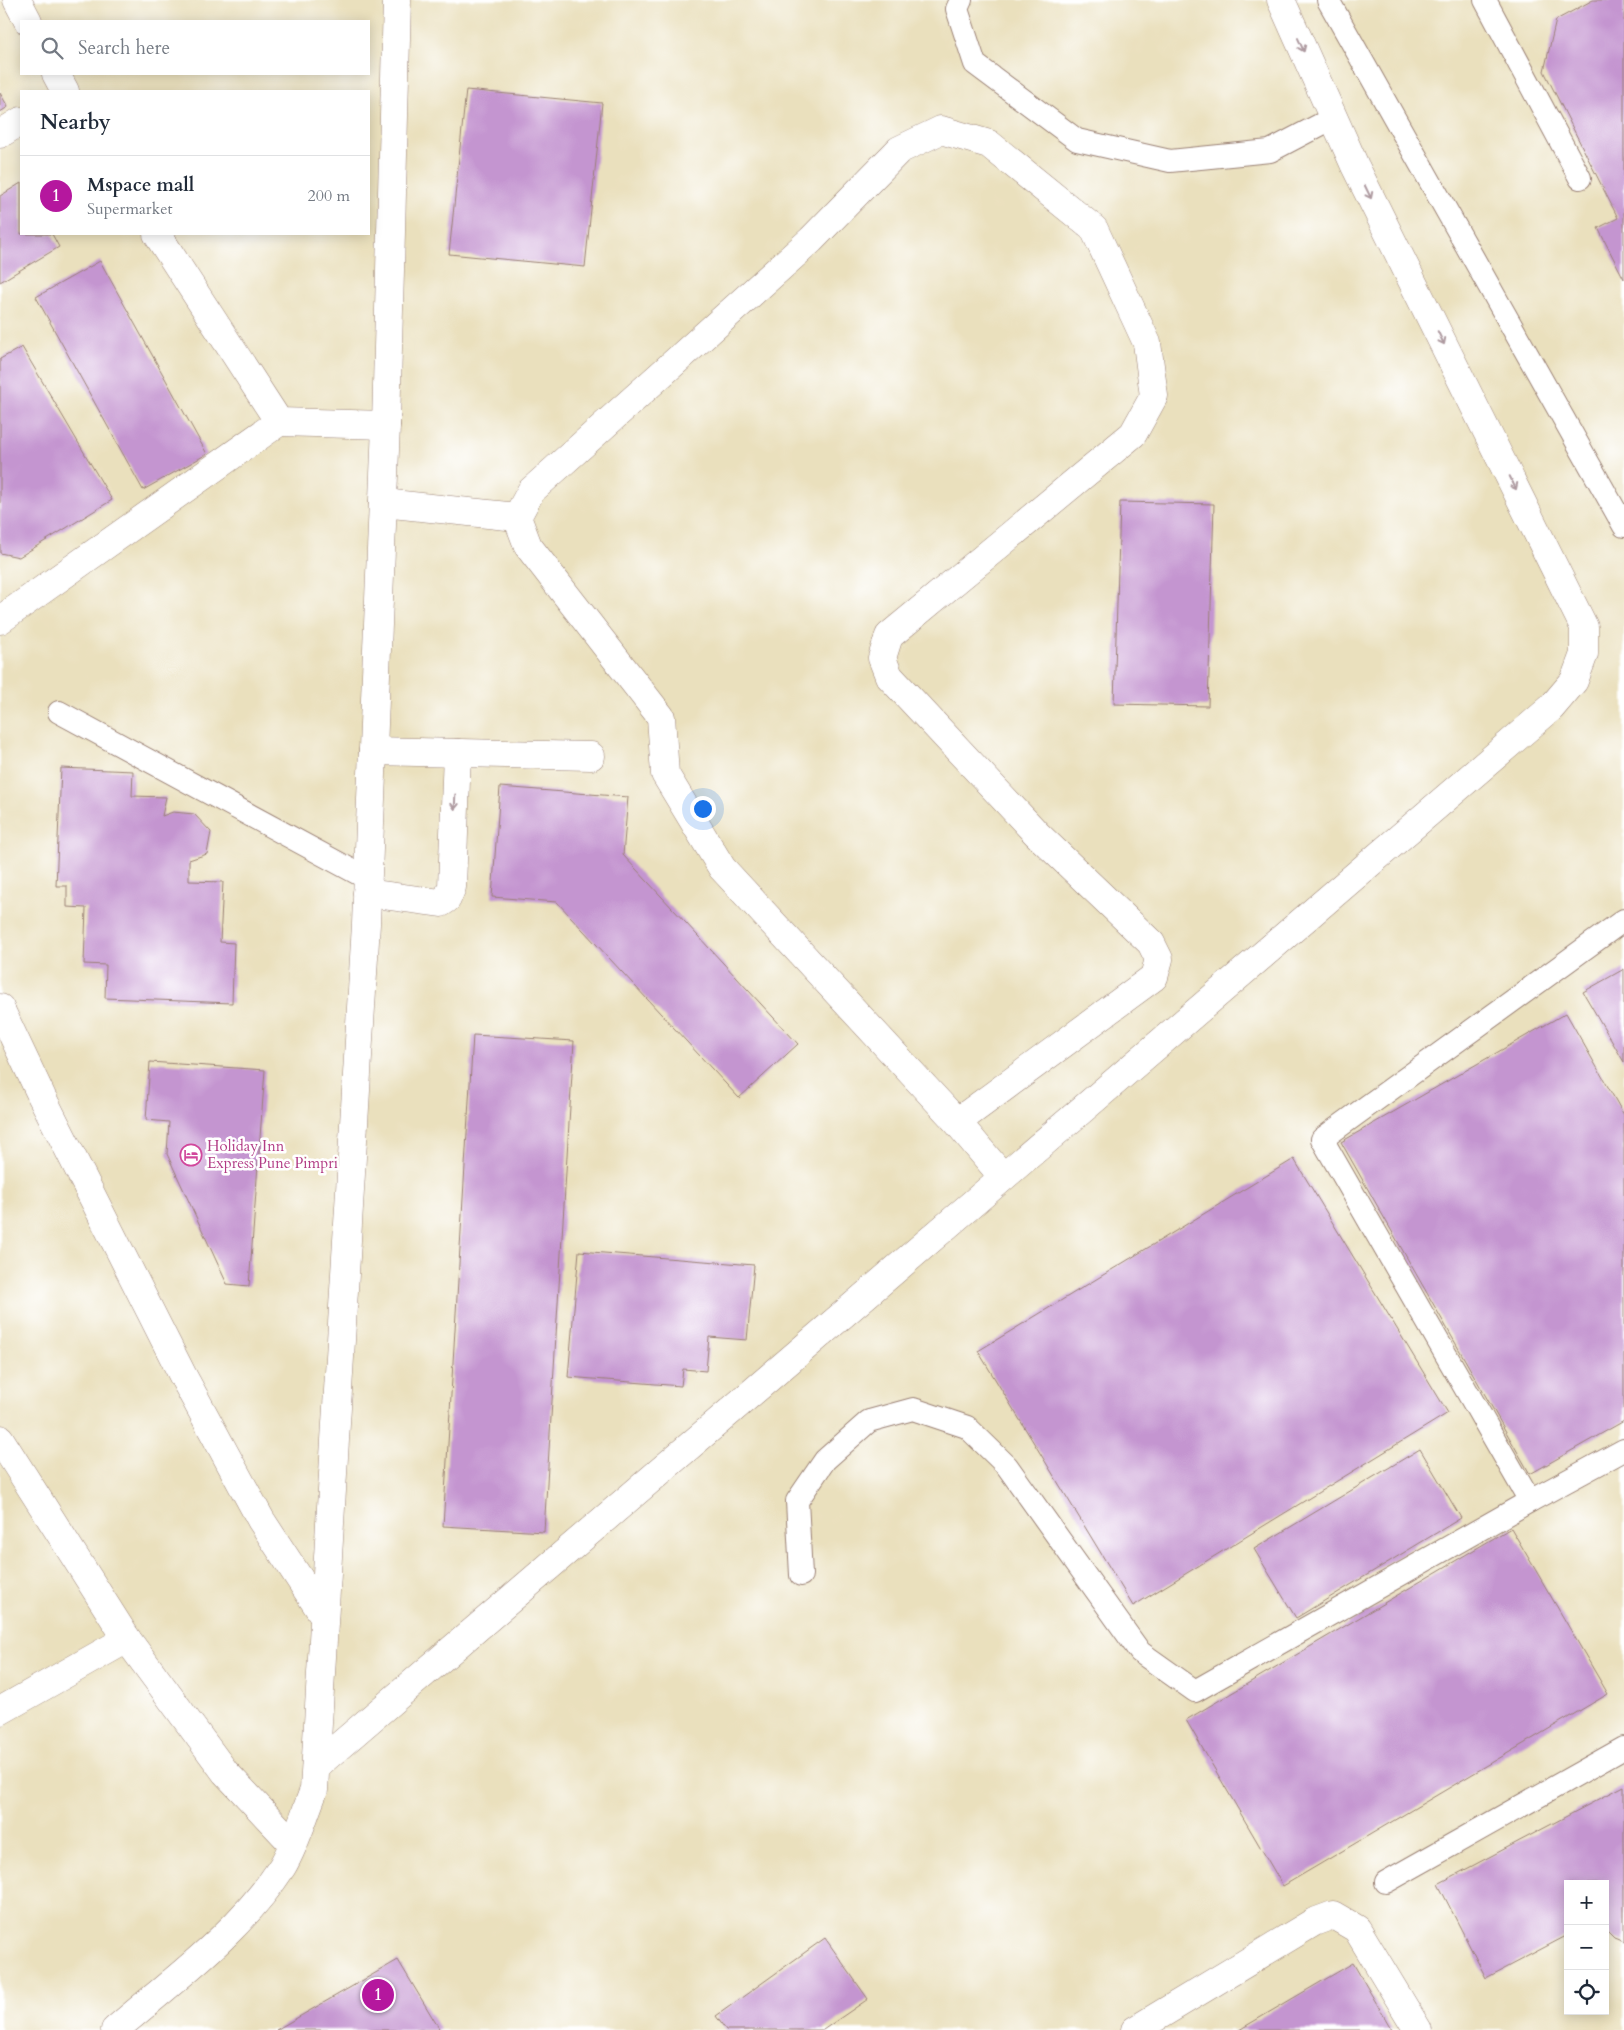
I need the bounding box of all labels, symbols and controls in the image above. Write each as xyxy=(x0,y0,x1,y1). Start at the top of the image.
search box xyxy=(20,20,370,75)
icon: search xyxy=(38,34,66,62)
text: Search here xyxy=(78,35,170,61)
one-way arrow xyxy=(1296,37,1306,52)
text: Nearby xyxy=(40,108,111,137)
text: Mspace mall xyxy=(87,172,194,198)
one-way arrow xyxy=(1364,184,1373,199)
text: 1 xyxy=(52,185,60,207)
text: 200 m xyxy=(308,185,350,207)
text: Supermarket xyxy=(87,198,173,220)
one-way arrow xyxy=(1436,330,1446,345)
one-way arrow xyxy=(1508,476,1518,491)
one-way arrow xyxy=(451,793,460,809)
your location xyxy=(690,796,716,822)
place label: Holiday Inn Express Pune Pimpri xyxy=(207,1136,338,1173)
hotel icon: Holiday Inn Express Pune Pimpri xyxy=(179,1143,203,1167)
map controls xyxy=(1564,1880,1609,2015)
button: + xyxy=(1564,1880,1609,1925)
button: − xyxy=(1564,1925,1609,1970)
button: locate xyxy=(1564,1970,1609,2015)
pin: 1 xyxy=(362,1976,394,2014)

